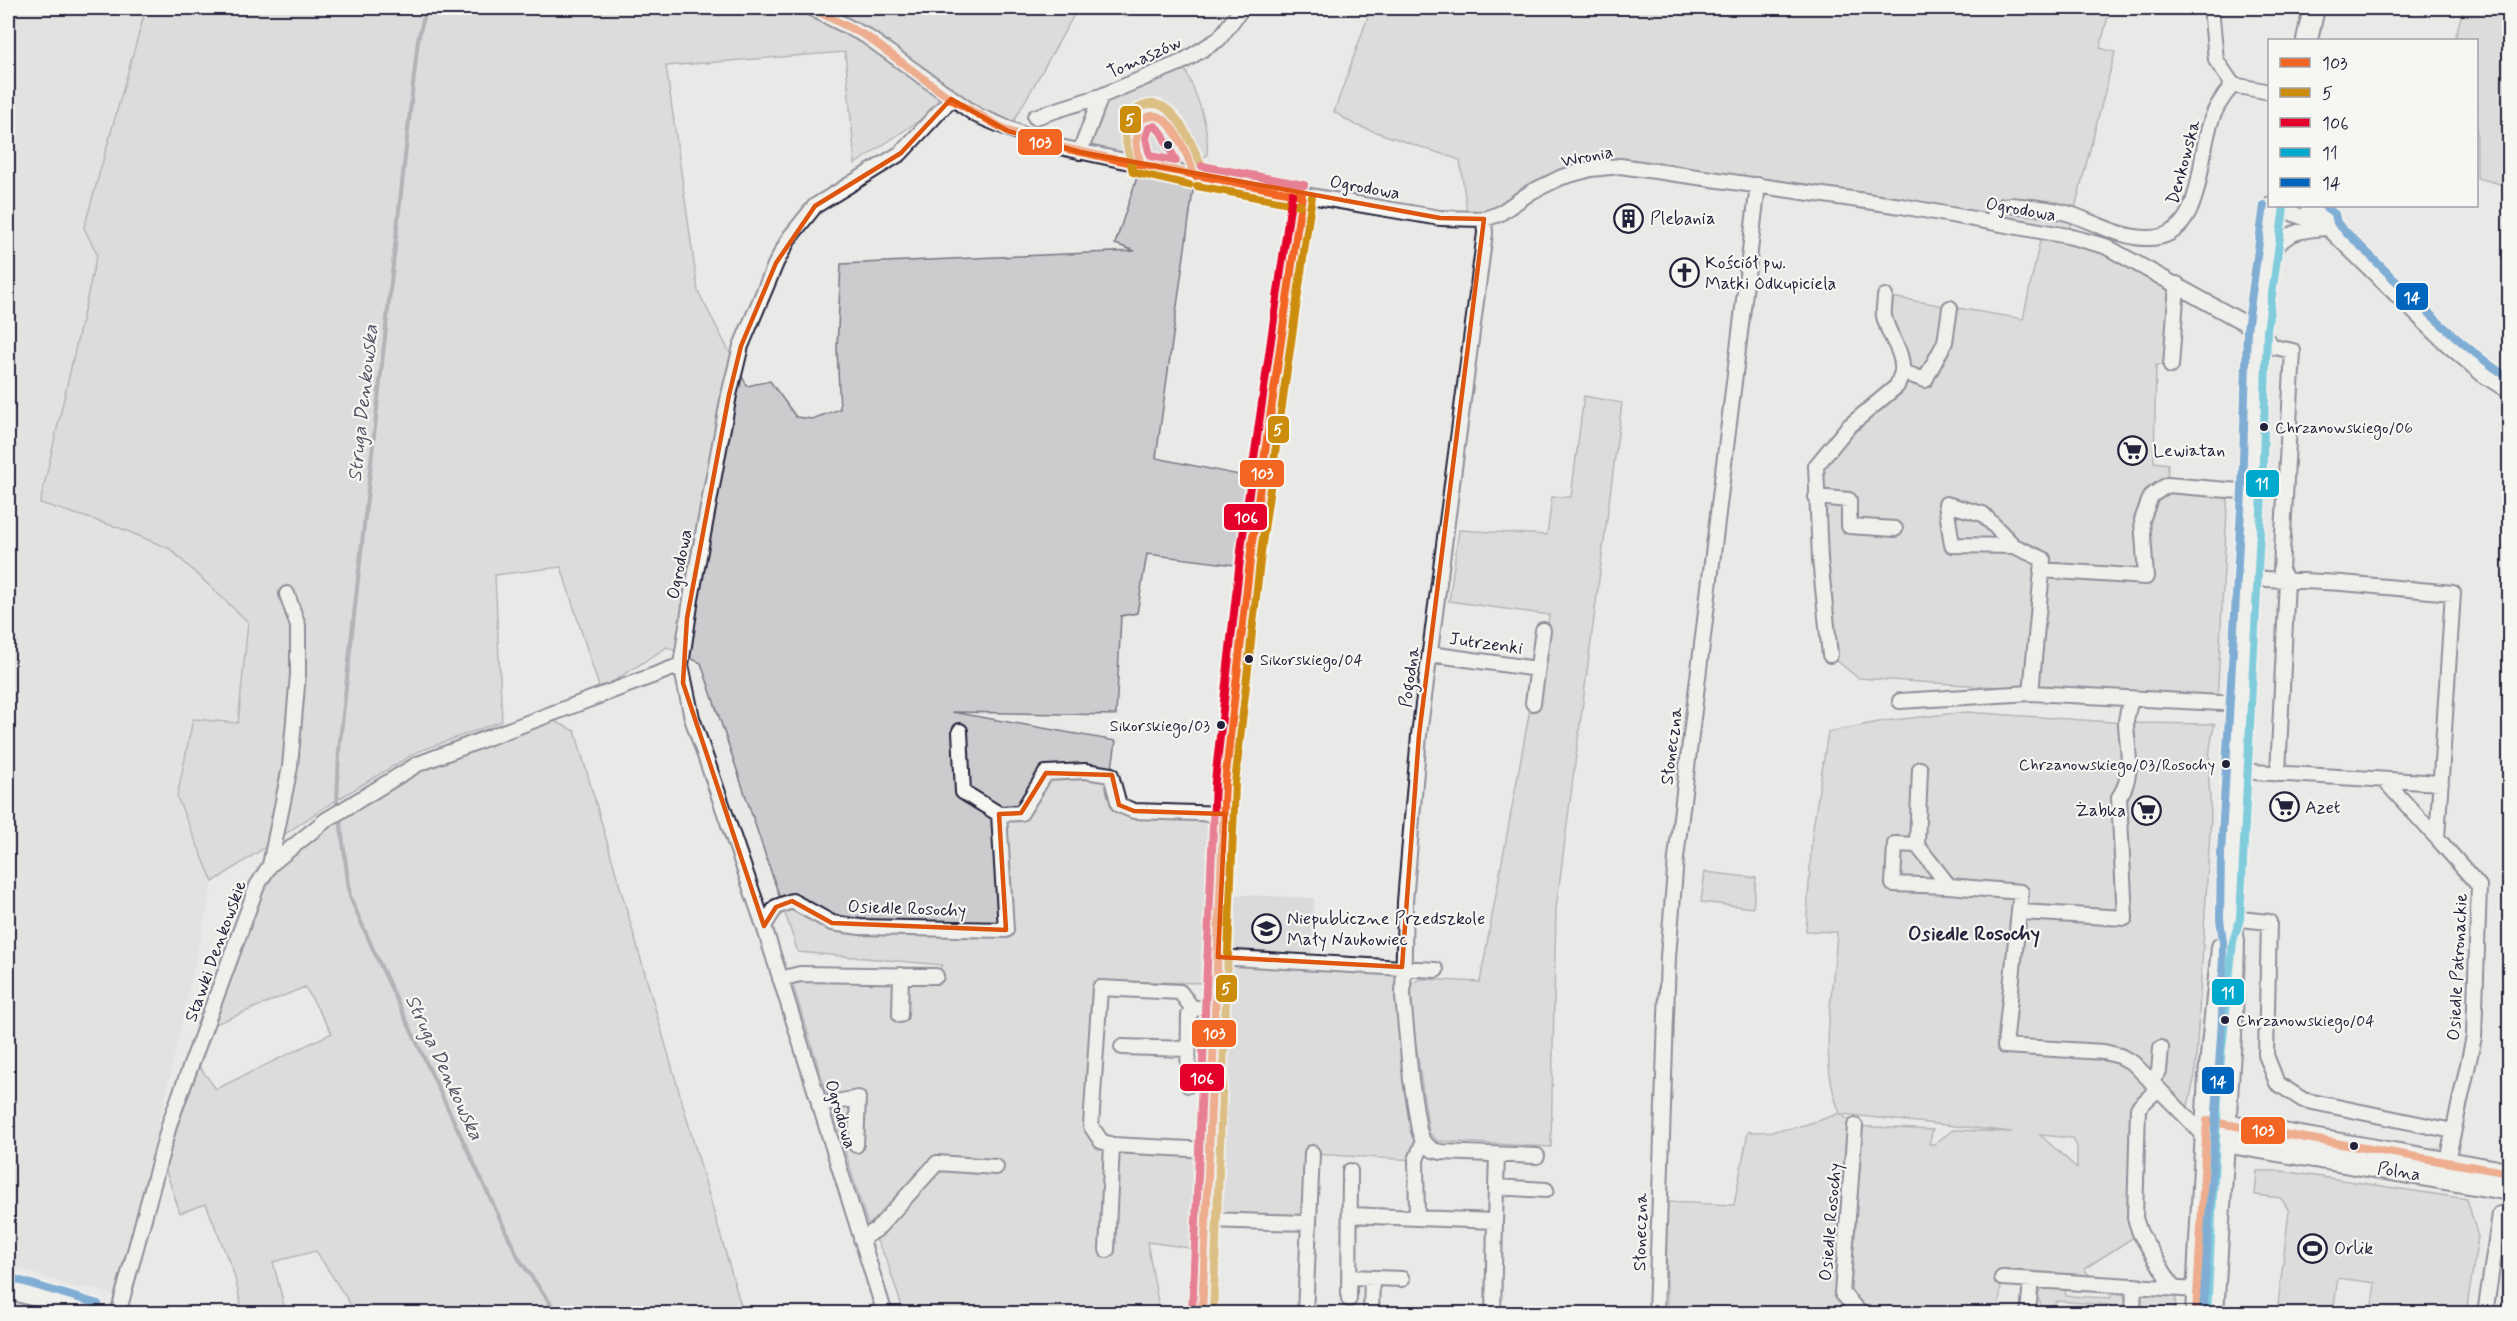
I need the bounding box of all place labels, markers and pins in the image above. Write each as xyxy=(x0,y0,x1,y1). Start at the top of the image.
unlabelled marker xyxy=(1162,139,1174,151)
building icon: Plebania xyxy=(1613,202,1645,234)
place label: Plebania xyxy=(1650,207,1716,231)
place label: Kościół pw. Matki Odkupiciela xyxy=(1705,251,1836,296)
church icon: Kościół pw. Matki Odkupiciela xyxy=(1668,256,1700,288)
place label: Chrzanowskiego/06 xyxy=(2275,418,2413,440)
marker: Chrzanowskiego/06 xyxy=(2258,421,2270,433)
supermarket icon: Lewiatan xyxy=(2116,434,2148,466)
place label: Lewiatan xyxy=(2153,439,2225,463)
place label: Sikorskiego/04 xyxy=(1260,650,1363,672)
marker: Sikorskiego/04 xyxy=(1243,653,1255,665)
place label: Sikorskiego/03 xyxy=(1110,716,1210,738)
marker: Sikorskiego/03 xyxy=(1215,719,1227,731)
place label: Chrzanowskiego/03/Rosochy xyxy=(2019,755,2215,777)
marker: Chrzanowskiego/03/Rosochy xyxy=(2220,758,2232,770)
supermarket icon: Azet xyxy=(2268,791,2300,823)
supermarket icon: Żabka xyxy=(2131,794,2163,826)
place label: Azet xyxy=(2305,796,2341,820)
place label: Żabka xyxy=(2075,799,2126,823)
place label: Niepubliczne Przedszkole Mały Naukowiec xyxy=(1287,907,1485,952)
school or university icon: Niepubliczne Przedszkole Mały Naukowiec xyxy=(1250,912,1282,944)
place label: Chrzanowskiego/04 xyxy=(2236,1011,2375,1033)
marker: Chrzanowskiego/04 xyxy=(2219,1014,2231,1026)
unlabelled marker xyxy=(2348,1140,2360,1152)
sports icon: Orlik xyxy=(2297,1232,2329,1264)
place label: Orlik xyxy=(2334,1237,2373,1261)

